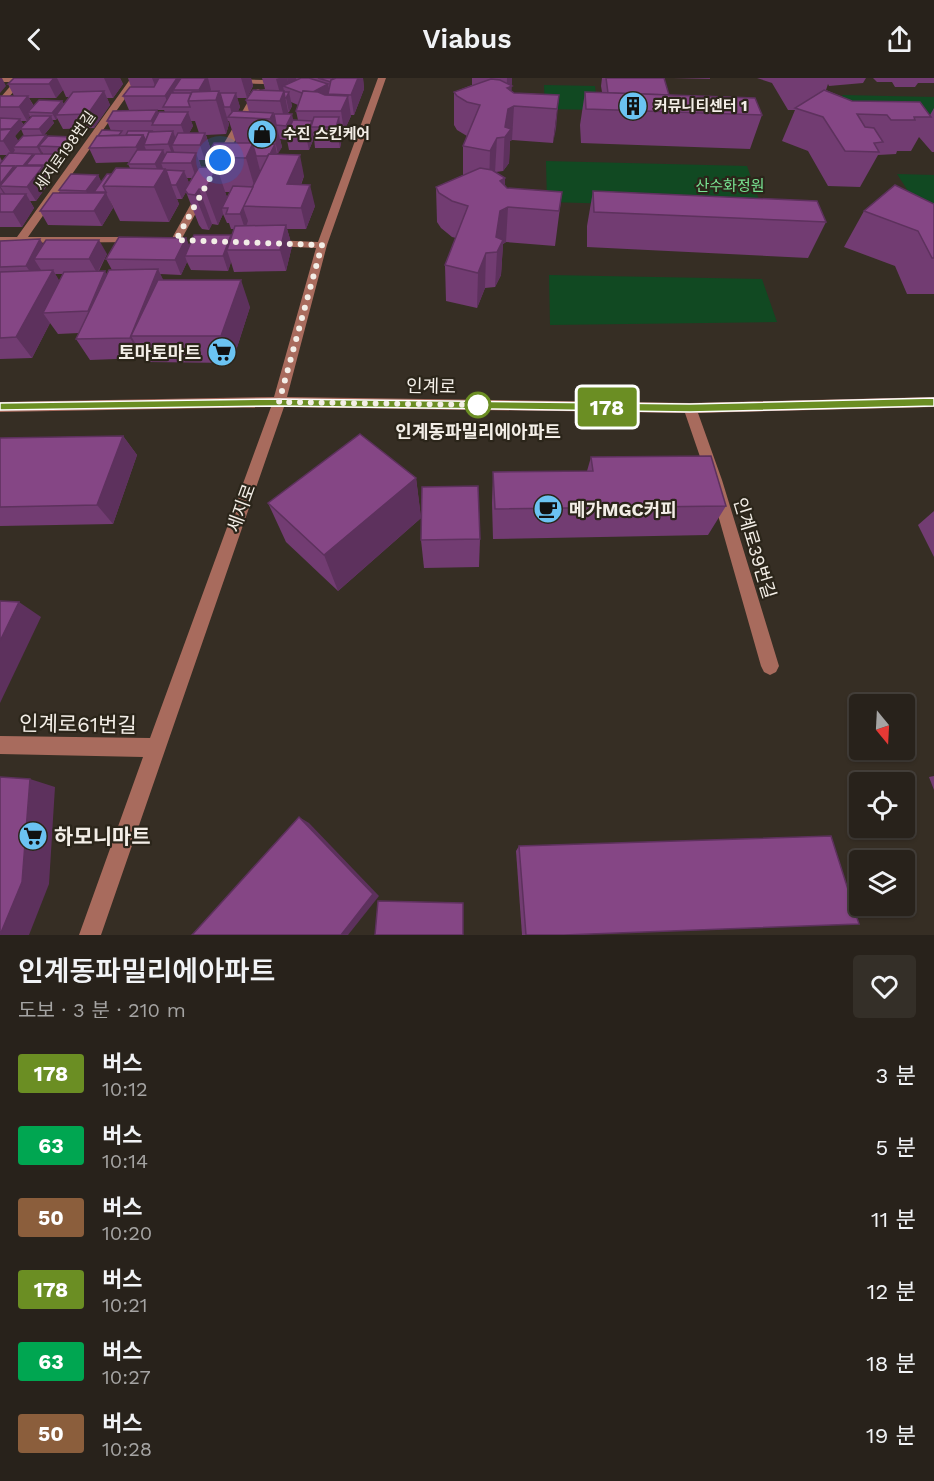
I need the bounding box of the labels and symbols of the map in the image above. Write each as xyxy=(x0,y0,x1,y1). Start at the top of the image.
building icon: 커뮤니티센터 1 xyxy=(617,90,649,122)
place label: 커뮤니티센터 1 xyxy=(654,97,747,115)
street label: 세지로198번길 xyxy=(31,108,99,194)
shop icon: 수진 스킨케어 xyxy=(246,118,278,150)
place label: 수진 스킨케어 xyxy=(283,125,370,143)
your location xyxy=(205,145,235,175)
park label: 산수화정원 xyxy=(695,177,765,195)
supermarket icon: 토마토마트 xyxy=(206,336,238,368)
place label: 토마토마트 xyxy=(118,342,201,363)
street label: 인계로 xyxy=(406,375,456,397)
line badge: 178 xyxy=(572,388,642,426)
marker: 인계동파밀리에아파트 xyxy=(465,392,491,418)
place label: 인계동파밀리에아파트 xyxy=(395,421,561,442)
street label: 세지로 xyxy=(223,481,259,535)
cafe icon: 메가MGC커피 xyxy=(532,493,564,525)
street label: 인계로39번길 xyxy=(730,495,780,601)
place label: 메가MGC커피 xyxy=(569,499,677,520)
north arrow xyxy=(849,694,915,760)
street label: 인계로61번길 xyxy=(19,710,137,738)
supermarket icon: 하모니마트 xyxy=(17,820,49,852)
place label: 하모니마트 xyxy=(54,824,151,849)

